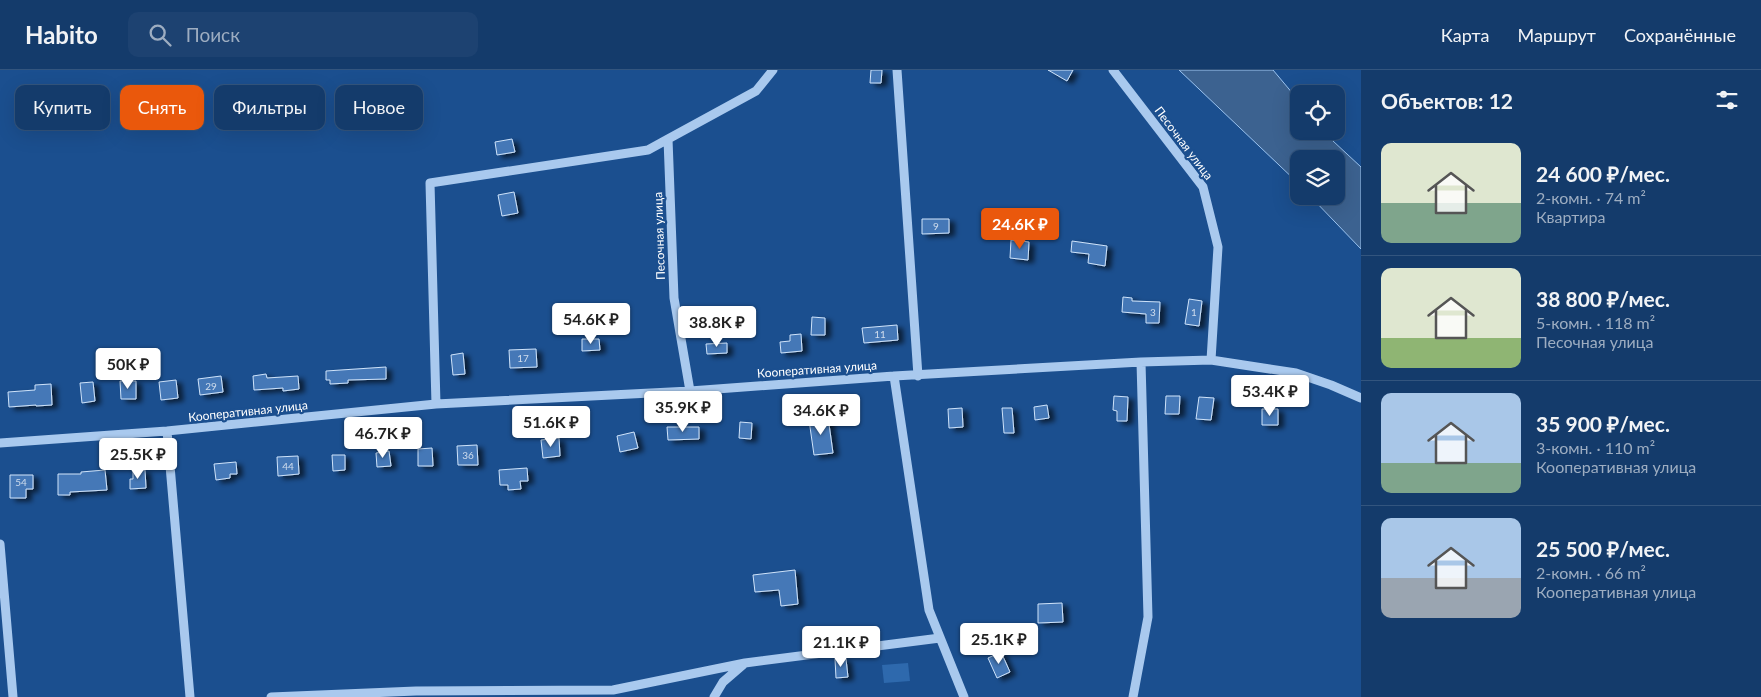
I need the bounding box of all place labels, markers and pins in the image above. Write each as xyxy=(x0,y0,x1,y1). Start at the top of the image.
pin: 24.6K ₽ xyxy=(974,208,1066,250)
pin: 54.6K ₽ xyxy=(545,302,637,345)
pin: 38.8K ₽ xyxy=(671,306,763,348)
pin: 50K ₽ xyxy=(93,348,163,390)
pin: 53.4K ₽ xyxy=(1224,374,1316,417)
pin: 35.9K ₽ xyxy=(637,390,729,433)
pin: 34.6K ₽ xyxy=(775,394,867,436)
pin: 51.6K ₽ xyxy=(505,406,597,448)
pin: 46.7K ₽ xyxy=(337,416,429,459)
pin: 25.5K ₽ xyxy=(92,438,184,480)
pin: 25.1K ₽ xyxy=(953,622,1045,665)
pin: 21.1K ₽ xyxy=(795,626,887,668)

